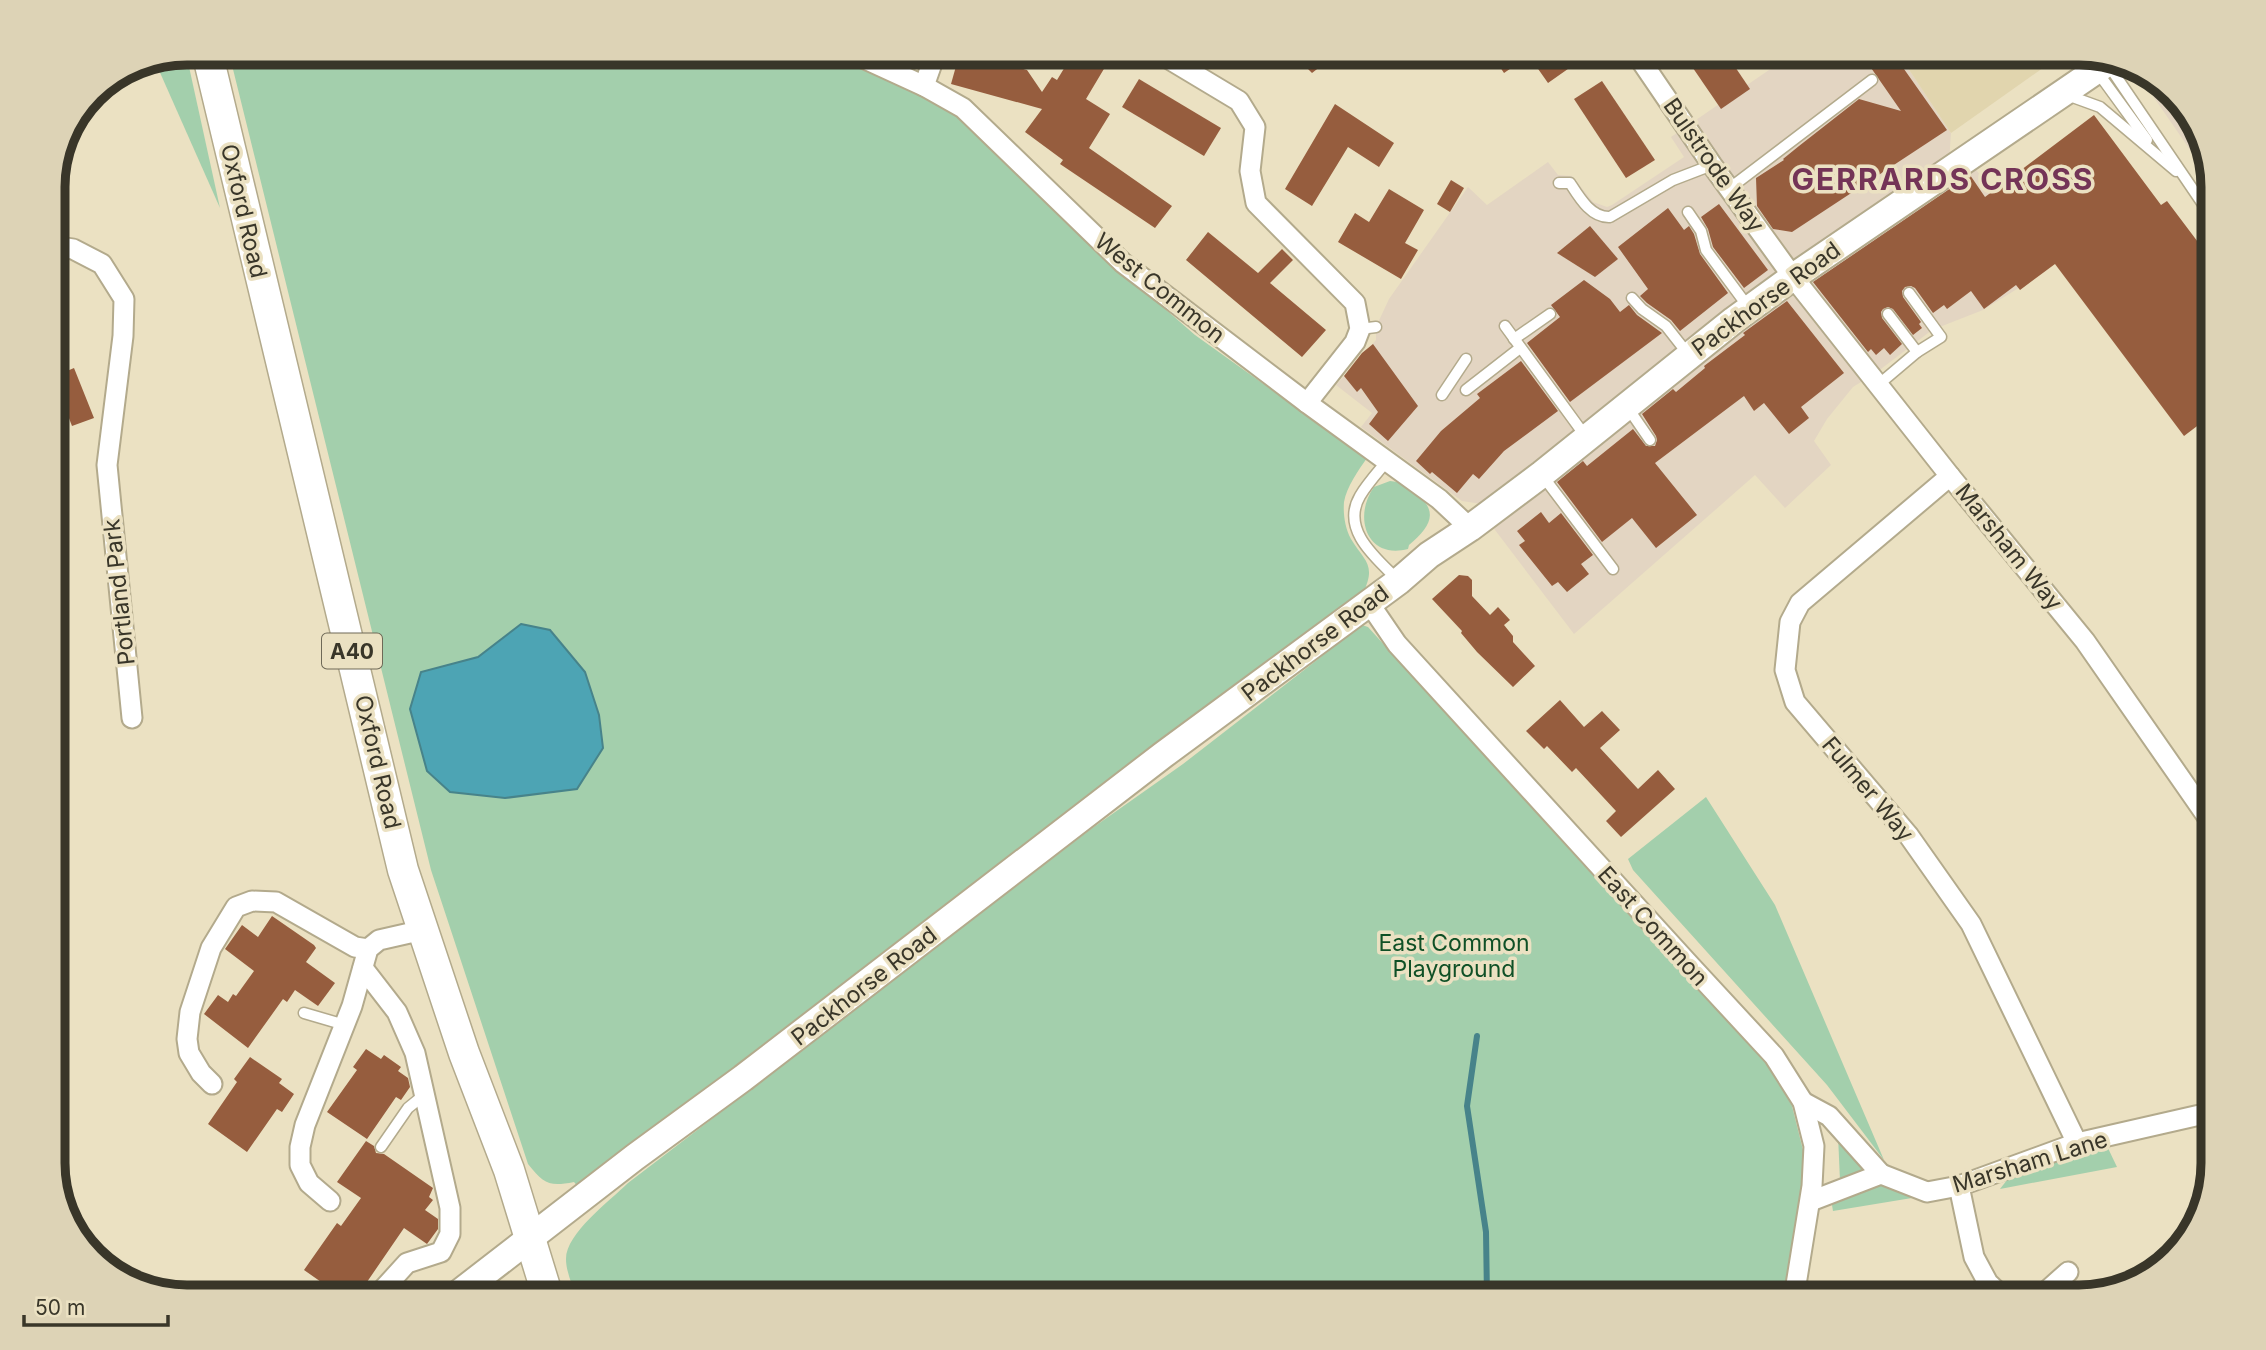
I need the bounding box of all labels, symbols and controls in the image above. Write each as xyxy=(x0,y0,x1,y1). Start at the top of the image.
street label: Bulstrode Way xyxy=(1658,93,1771,237)
street label: Oxford Road xyxy=(215,141,273,281)
district label: GERRARDS CROSS xyxy=(1792,161,2094,197)
street label: West Common xyxy=(1089,227,1231,349)
street label: Packhorse Road xyxy=(1686,236,1846,362)
street label: Marsham Way xyxy=(1949,478,2069,616)
street label: Portland Park xyxy=(97,517,141,666)
street label: Packhorse Road xyxy=(1236,579,1394,707)
road number: A40 xyxy=(322,634,382,668)
street label: Oxford Road xyxy=(349,692,407,832)
street label: Fulmer Way xyxy=(1816,731,1920,847)
street label: East Common xyxy=(1592,860,1714,992)
street label: Packhorse Road xyxy=(786,921,942,1051)
park label: East Common Playground xyxy=(1378,929,1530,983)
street label: Marsham Lane xyxy=(1949,1125,2111,1199)
scale bar xyxy=(24,1284,168,1328)
text: 50 m xyxy=(35,1295,85,1320)

